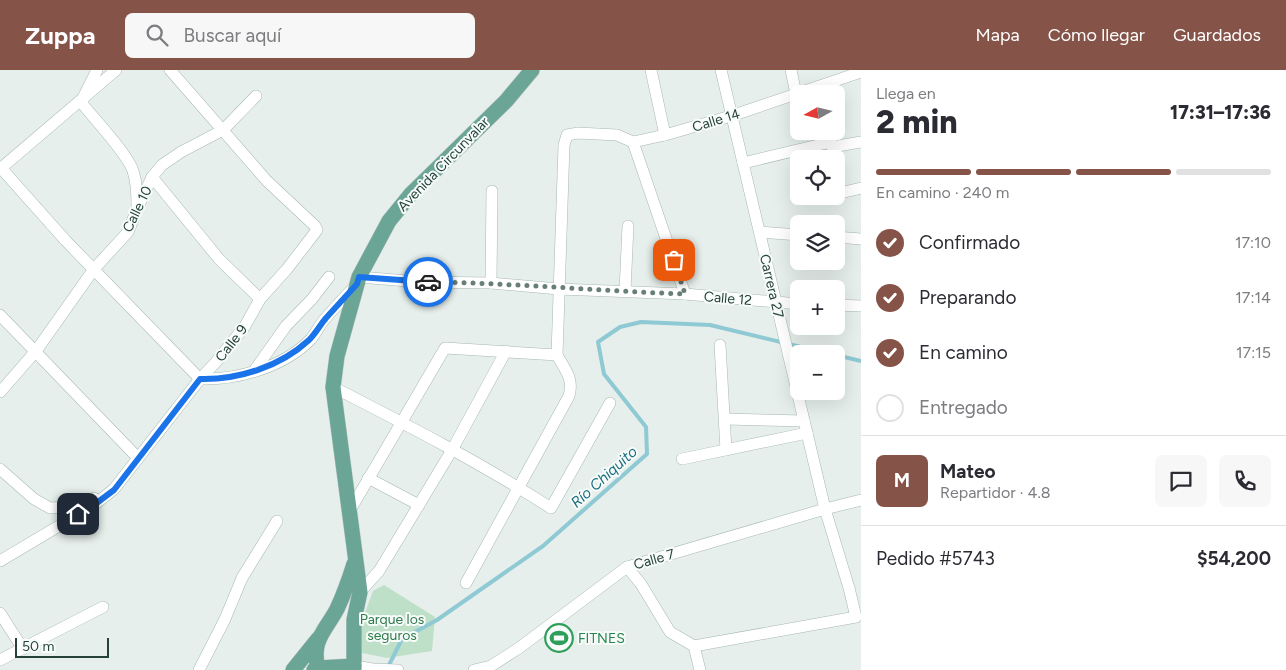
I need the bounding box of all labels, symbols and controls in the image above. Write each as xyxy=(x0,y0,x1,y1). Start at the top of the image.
search box xyxy=(125,13,475,58)
text: Zuppa xyxy=(25,21,95,50)
icon: search xyxy=(143,21,171,49)
text: Buscar aquí xyxy=(183,24,281,47)
text: Mapa xyxy=(975,24,1020,46)
text: Cómo llegar xyxy=(1048,24,1145,46)
text: Guardados xyxy=(1173,24,1261,46)
text: Llega en xyxy=(876,84,936,103)
north arrow xyxy=(790,85,845,140)
map controls xyxy=(790,85,845,400)
text: 17:31–17:36 xyxy=(1170,101,1271,124)
text: 2 min xyxy=(876,103,958,141)
street label: Calle 14 xyxy=(690,105,742,136)
street label: Avenida Circunvalar xyxy=(394,114,493,215)
button: locate xyxy=(790,150,845,205)
street label: Calle 10 xyxy=(119,183,156,235)
text: En camino · 240 m xyxy=(876,183,1009,202)
button: layers xyxy=(790,215,845,270)
icon: check xyxy=(876,229,904,257)
text: Confirmado xyxy=(919,231,1020,254)
text: 17:10 xyxy=(1235,233,1271,252)
pin xyxy=(653,239,695,281)
icon: bag xyxy=(660,246,688,274)
street label: Carrera 27 xyxy=(756,253,787,320)
courier xyxy=(403,257,453,307)
icon: car xyxy=(414,268,442,296)
button: + xyxy=(790,280,845,335)
icon: check xyxy=(876,284,904,312)
text: Preparando xyxy=(919,286,1017,309)
street label: Calle 12 xyxy=(703,288,753,309)
text: 17:14 xyxy=(1235,288,1271,307)
street label: Calle 9 xyxy=(212,321,251,365)
icon: check xyxy=(876,339,904,367)
text: En camino xyxy=(919,341,1008,364)
text: 17:15 xyxy=(1236,343,1271,362)
button: − xyxy=(790,345,845,400)
text: Entregado xyxy=(919,396,1008,419)
water label: Río Chiquito xyxy=(567,442,641,512)
button: chat xyxy=(1155,455,1207,507)
button: phone xyxy=(1219,455,1271,507)
text: Mateo xyxy=(940,460,995,483)
text: M xyxy=(894,469,910,492)
text: Repartidor · 4.8 xyxy=(940,483,1051,502)
pin xyxy=(57,493,99,535)
icon: home xyxy=(64,500,92,528)
street label: Calle 7 xyxy=(632,545,677,573)
text: Pedido #5743 xyxy=(876,547,995,570)
text: $54,200 xyxy=(1197,547,1271,570)
park label: Parque los seguros xyxy=(360,611,424,644)
sports icon: FITNES xyxy=(544,623,574,653)
place label: FITNES xyxy=(578,630,625,647)
scale bar xyxy=(15,635,109,658)
text: 50 m xyxy=(22,638,54,655)

